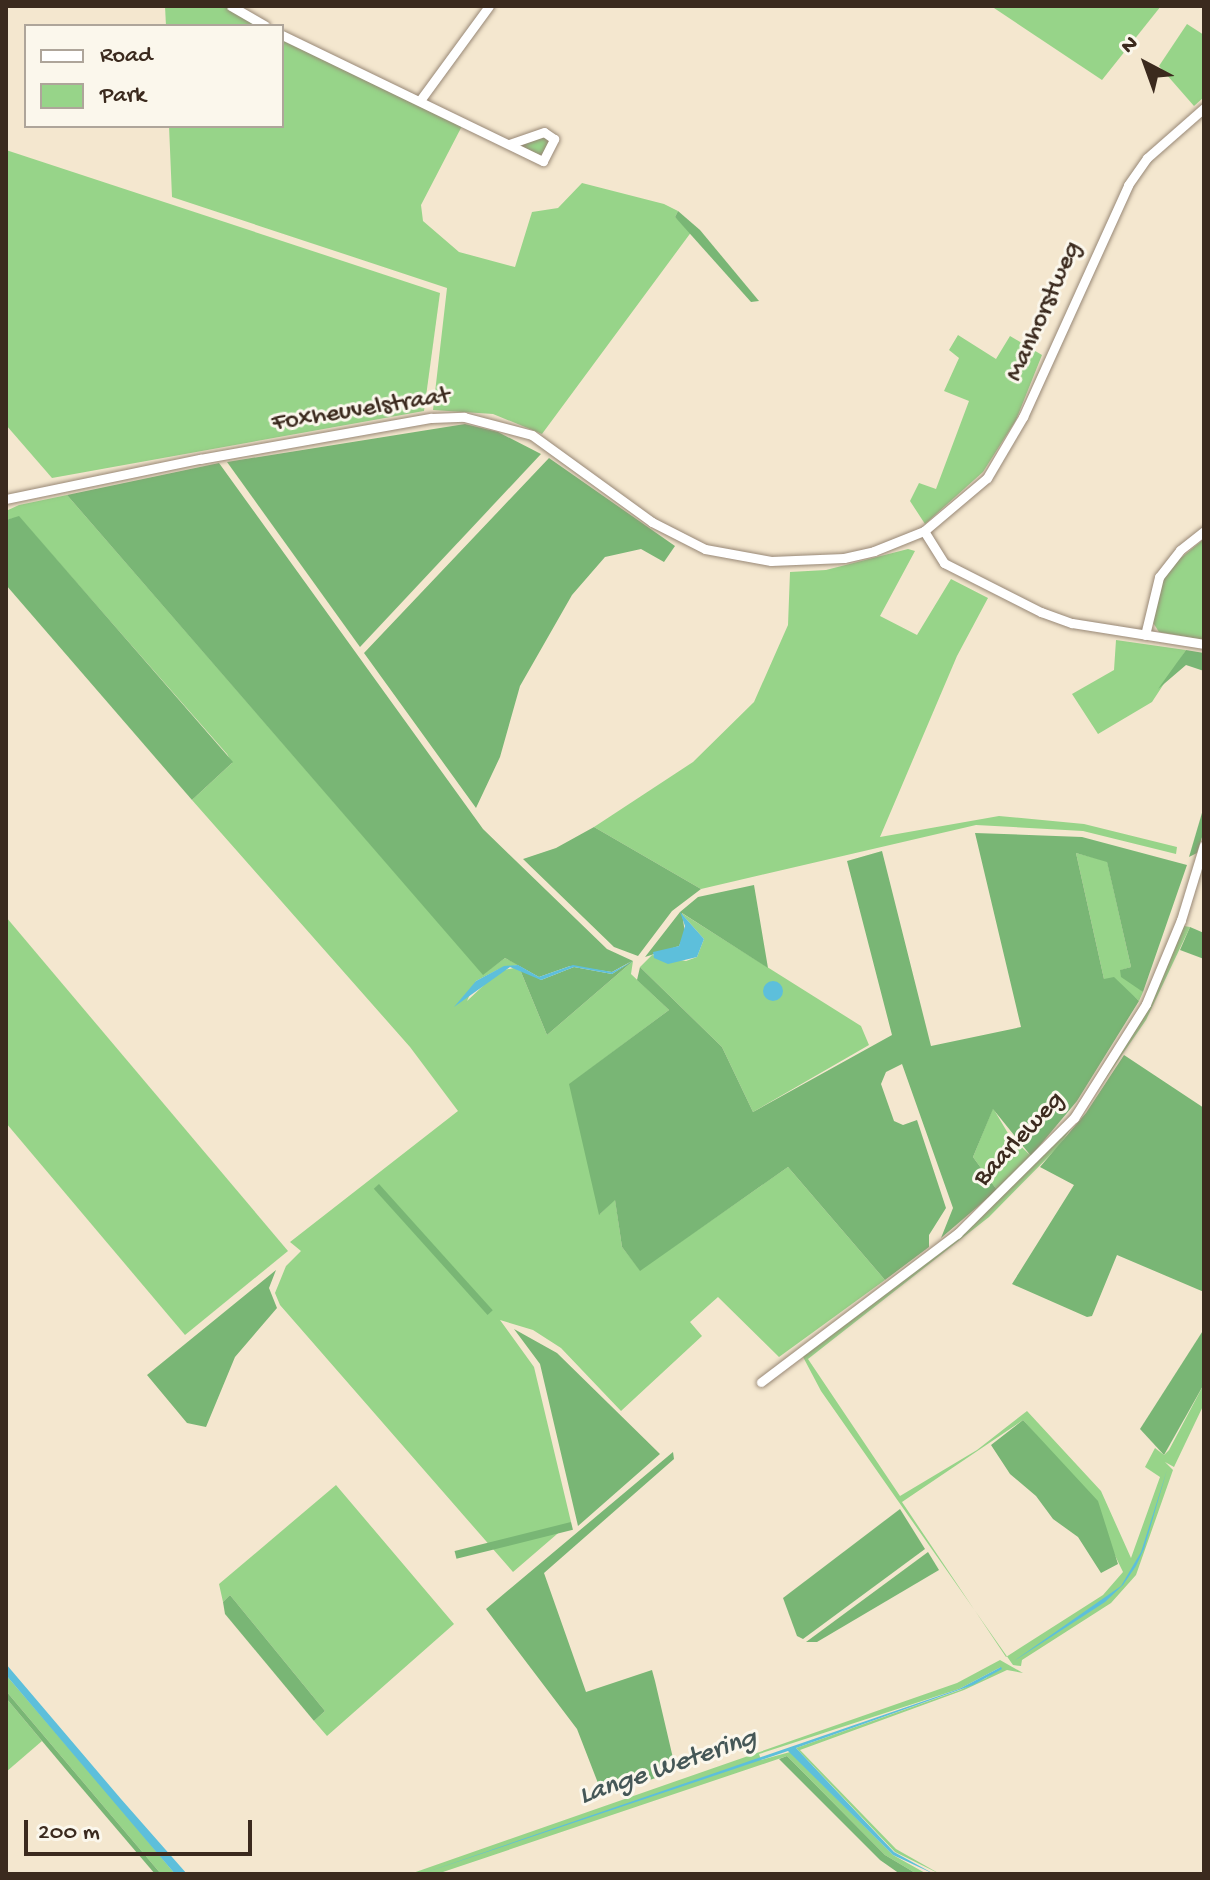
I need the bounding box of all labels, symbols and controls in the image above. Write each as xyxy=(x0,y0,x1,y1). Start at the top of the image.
legend xyxy=(24,24,284,128)
north arrow xyxy=(1106,24,1186,104)
text: N xyxy=(1116,31,1144,60)
text: Road xyxy=(100,42,152,71)
text: Park xyxy=(100,82,146,111)
street label: Manhorstweg xyxy=(1000,237,1090,387)
street label: Foxheuvelstraat xyxy=(270,382,452,440)
street label: Baarleweg xyxy=(968,1086,1072,1194)
water label: Lange Wetering xyxy=(575,1722,761,1814)
scale bar xyxy=(28,1804,256,1854)
text: 200 m xyxy=(38,1819,100,1848)

